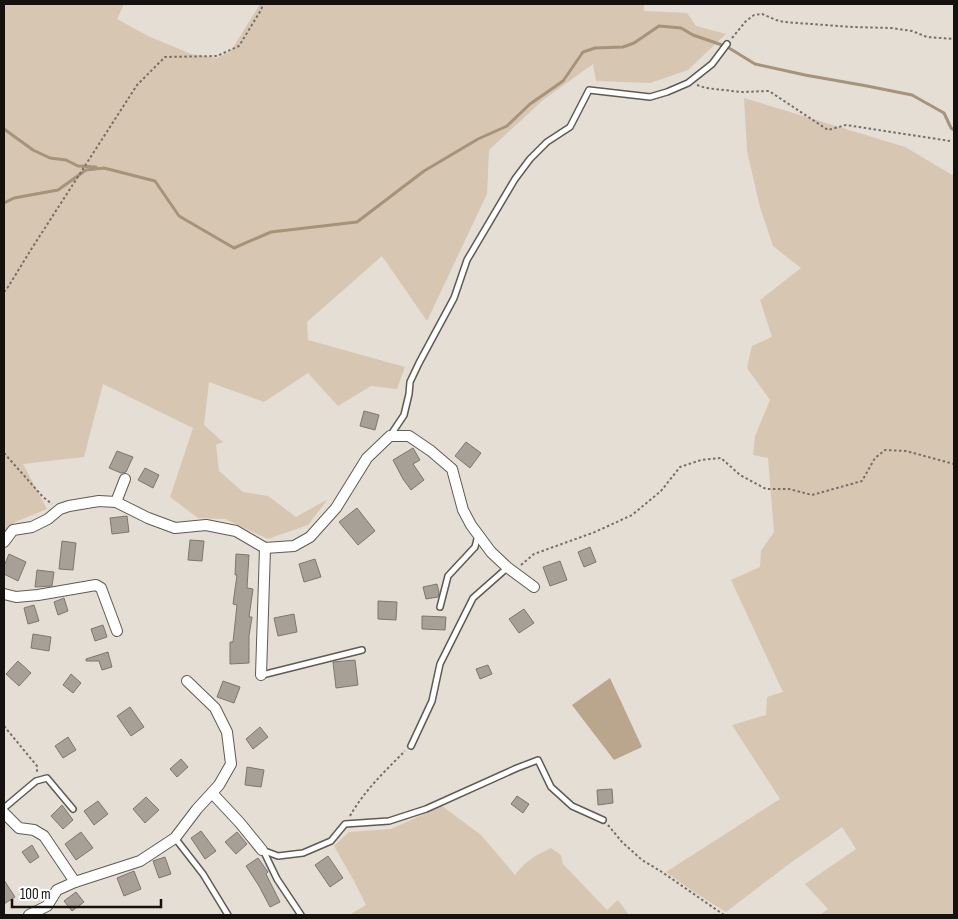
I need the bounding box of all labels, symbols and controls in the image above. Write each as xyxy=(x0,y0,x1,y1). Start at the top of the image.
scale bar xyxy=(12,876,161,908)
text: 100 m xyxy=(20,885,51,904)

